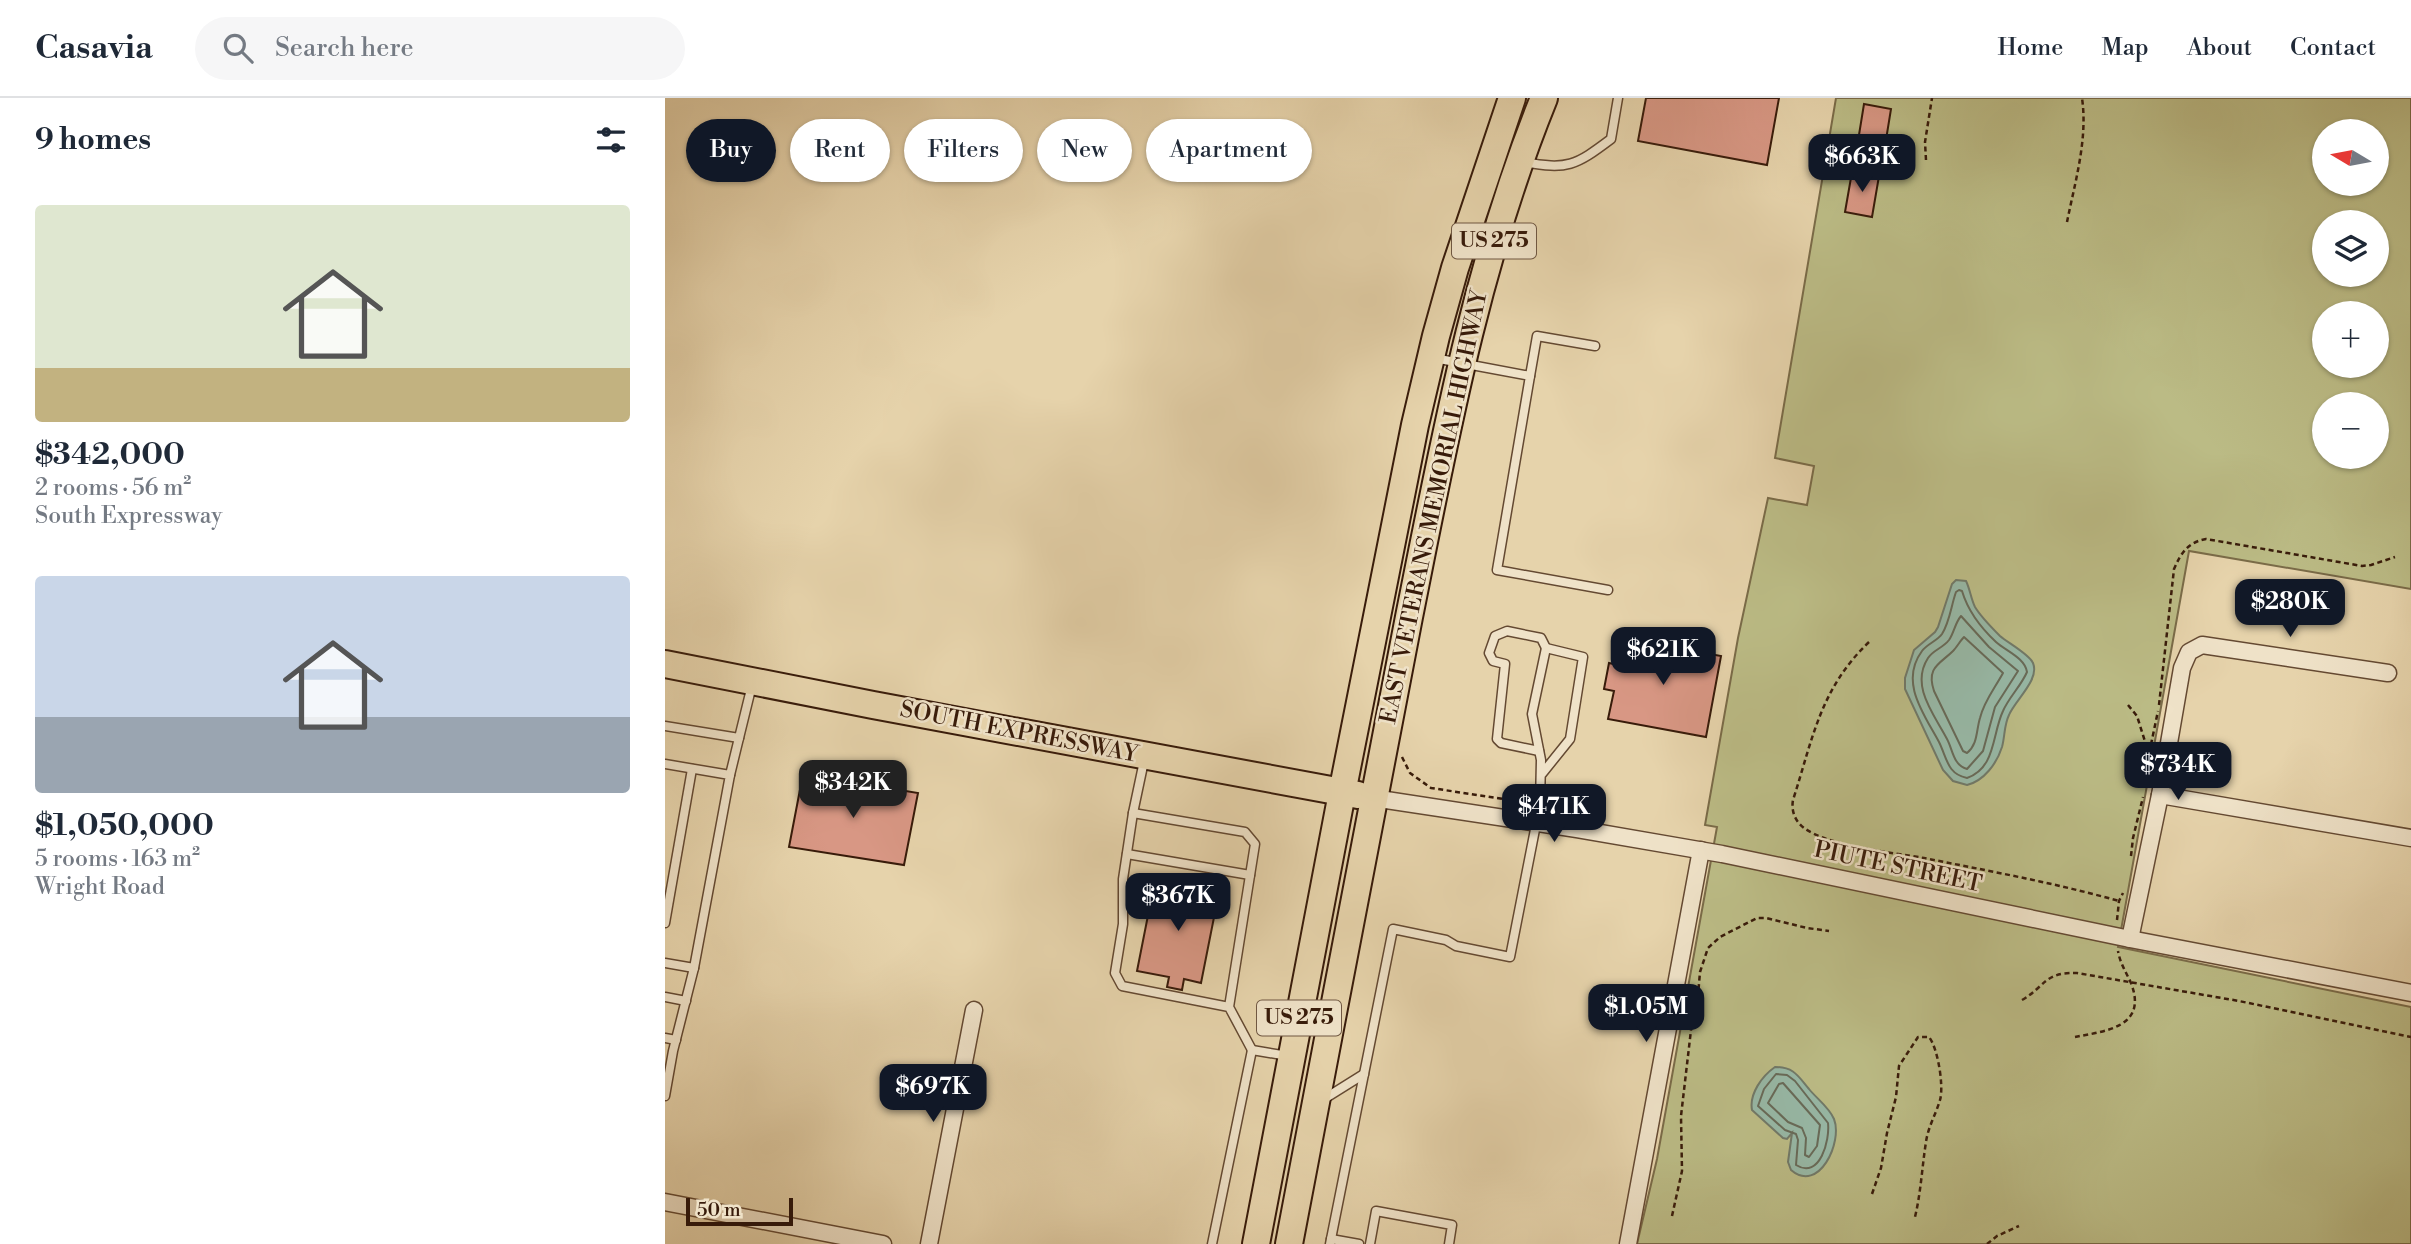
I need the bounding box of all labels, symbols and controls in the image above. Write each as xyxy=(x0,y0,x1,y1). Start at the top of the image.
search box xyxy=(195,17,685,80)
text: Casavia xyxy=(35,28,153,69)
icon: search xyxy=(219,29,257,67)
text: Search here xyxy=(275,32,414,64)
text: Home xyxy=(1998,33,2063,63)
text: Map xyxy=(2101,33,2149,63)
text: About xyxy=(2187,33,2252,63)
text: Contact xyxy=(2290,33,2376,63)
chip: Buy xyxy=(686,119,776,182)
chip: Rent xyxy=(790,119,890,182)
chip: Filters xyxy=(904,119,1023,182)
chip: New xyxy=(1037,119,1132,182)
chip: Apartment xyxy=(1146,119,1312,182)
north arrow xyxy=(2312,119,2389,196)
map controls xyxy=(2312,119,2389,469)
text: 9 homes xyxy=(35,121,151,159)
icon: filters xyxy=(592,121,630,159)
pin: $663K xyxy=(1813,134,1911,194)
text: $663K xyxy=(1824,143,1900,171)
button: layers xyxy=(2312,210,2389,287)
road number: US 275 xyxy=(1452,223,1536,258)
icon: home xyxy=(270,251,396,377)
street label: EAST VETERANS MEMORIAL HIGHWAY xyxy=(1374,286,1494,726)
button: + xyxy=(2312,301,2389,378)
button: − xyxy=(2312,392,2389,469)
text: $342,000 xyxy=(35,436,185,474)
text: 2 rooms · 56 m² xyxy=(35,474,191,502)
text: South Expressway xyxy=(35,502,223,530)
pin: $280K xyxy=(2241,580,2339,639)
text: $280K xyxy=(2251,588,2329,616)
icon: home xyxy=(270,622,396,748)
pin: $621K xyxy=(1614,628,1712,687)
text: $621K xyxy=(1627,636,1699,664)
street label: SOUTH EXPRESSWAY xyxy=(898,695,1142,769)
pin: $734K xyxy=(2129,742,2227,802)
text: $734K xyxy=(2140,751,2216,779)
pin: $342K xyxy=(804,760,902,820)
text: $342K xyxy=(815,769,891,797)
pin: $471K xyxy=(1505,784,1603,844)
text: $471K xyxy=(1518,793,1590,821)
text: $1,050,000 xyxy=(35,807,214,845)
street label: PIUTE STREET xyxy=(1811,836,1985,898)
text: 5 rooms · 163 m² xyxy=(35,845,200,873)
text: Wright Road xyxy=(35,873,165,901)
pin: $367K xyxy=(1129,874,1227,933)
text: $367K xyxy=(1141,882,1215,910)
pin: $1.05M xyxy=(1589,984,1703,1044)
text: $1.05M xyxy=(1604,993,1688,1021)
road number: US 275 xyxy=(1257,1000,1341,1035)
pin: $697K xyxy=(884,1065,982,1124)
text: $697K xyxy=(896,1073,970,1101)
scale bar xyxy=(686,1195,793,1227)
text: 50 m xyxy=(697,1198,741,1222)

